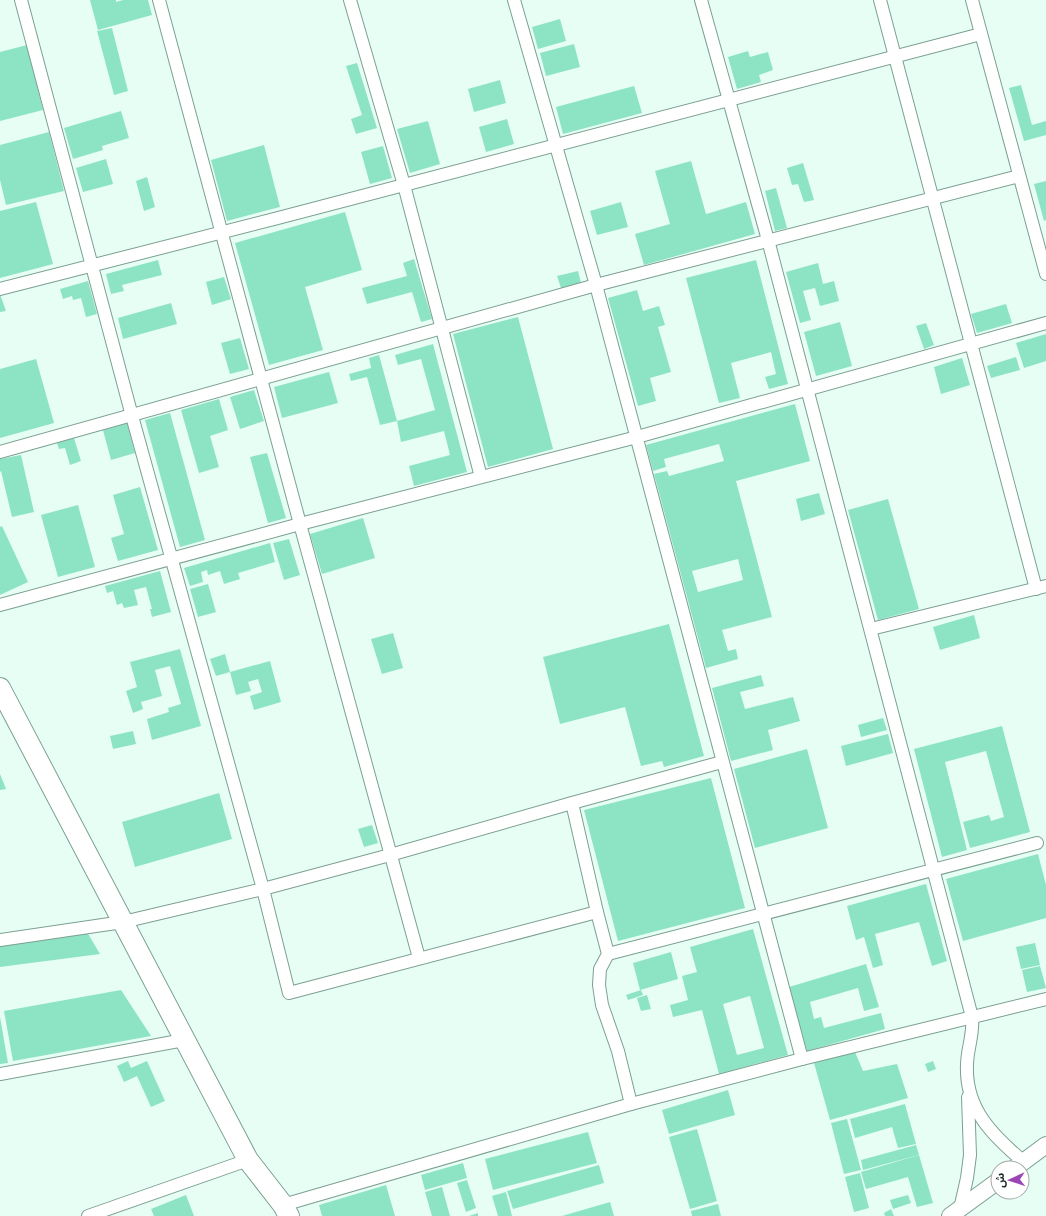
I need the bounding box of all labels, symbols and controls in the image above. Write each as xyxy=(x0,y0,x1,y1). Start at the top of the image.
north arrow xyxy=(990,1160,1030,1200)
text: ش xyxy=(993,1173,1007,1188)

